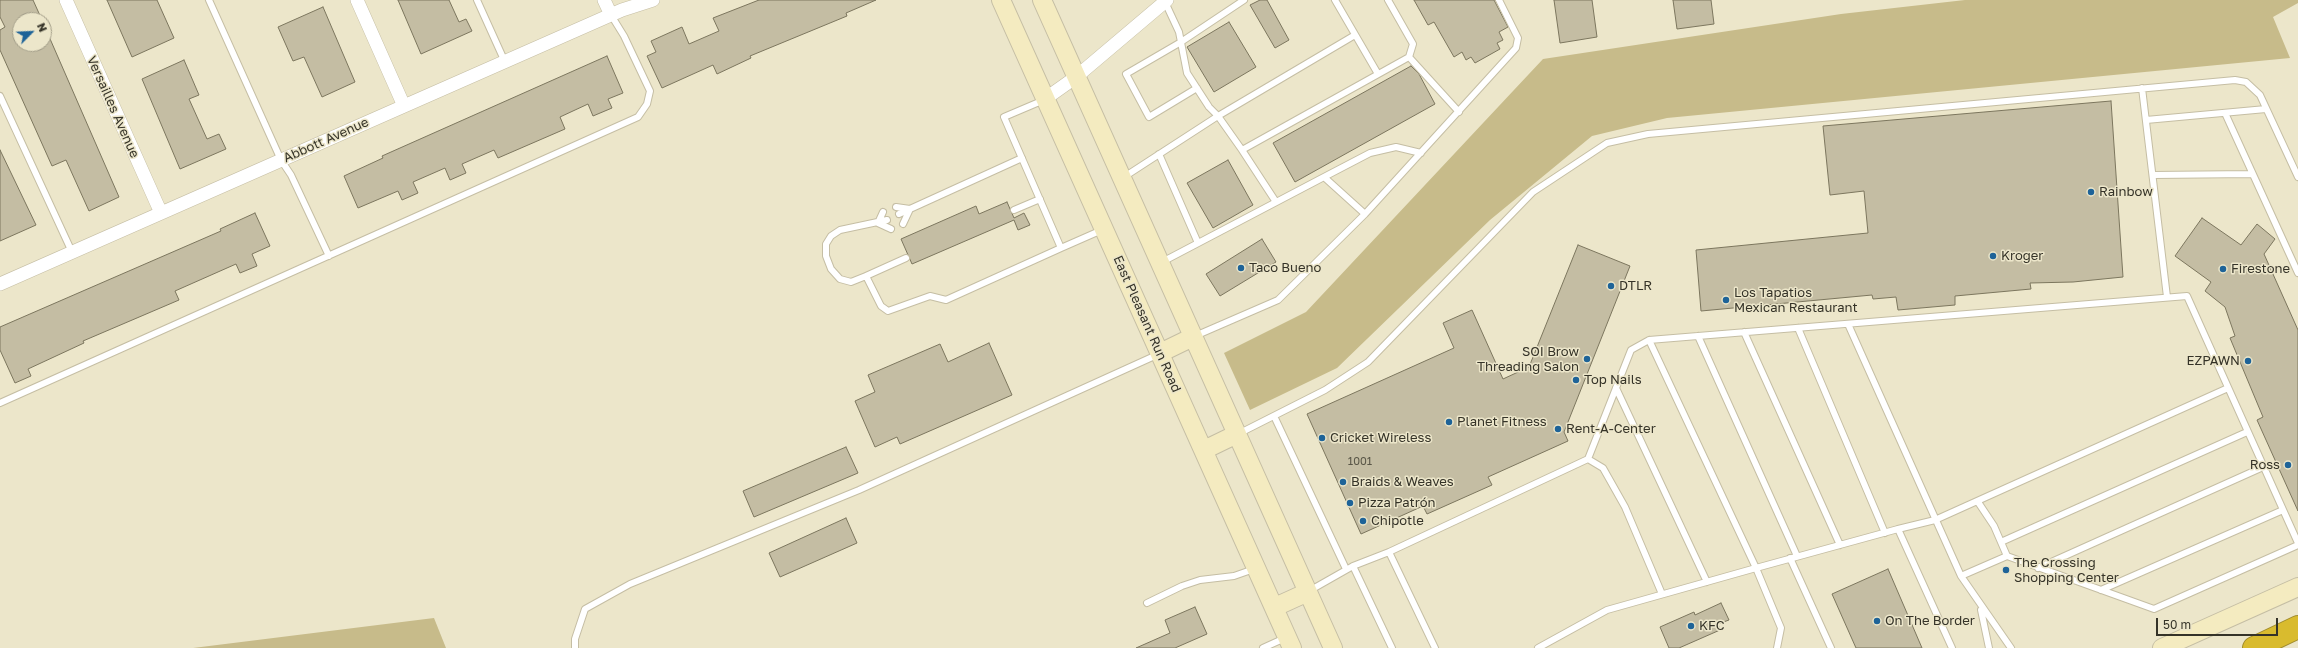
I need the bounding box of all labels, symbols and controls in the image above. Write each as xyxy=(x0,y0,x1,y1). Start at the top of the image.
north arrow xyxy=(12,12,52,52)
text: N xyxy=(35,21,50,34)
street label: Versailles Avenue xyxy=(83,54,143,160)
street label: Abbott Avenue xyxy=(281,114,371,166)
place label: Rainbow xyxy=(2099,184,2153,200)
marker: Rainbow xyxy=(2086,187,2096,197)
place label: Kroger xyxy=(2001,248,2043,264)
marker: Kroger xyxy=(1988,251,1998,261)
street label: East Pleasant Run Road xyxy=(1110,253,1184,395)
place label: Taco Bueno xyxy=(1249,260,1321,276)
place label: Firestone xyxy=(2231,261,2290,277)
marker: Taco Bueno xyxy=(1236,263,1246,273)
marker: Firestone xyxy=(2218,264,2228,274)
place label: DTLR xyxy=(1619,278,1652,294)
marker: DTLR xyxy=(1606,281,1616,291)
place label: Los Tapatios Mexican Restaurant xyxy=(1734,285,1858,316)
marker: Los Tapatios Mexican Restaurant xyxy=(1721,295,1731,305)
place label: SOI Brow Threading Salon xyxy=(1477,344,1579,375)
place label: EZPAWN xyxy=(2187,353,2240,369)
marker: SOI Brow Threading Salon xyxy=(1582,354,1592,364)
marker: EZPAWN xyxy=(2243,356,2253,366)
place label: Top Nails xyxy=(1584,372,1642,388)
marker: Top Nails xyxy=(1571,375,1581,385)
place label: Planet Fitness xyxy=(1457,414,1547,430)
marker: Planet Fitness xyxy=(1444,417,1454,427)
place label: Rent-A-Center xyxy=(1566,421,1656,437)
marker: Rent-A-Center xyxy=(1553,424,1563,434)
place label: Cricket Wireless xyxy=(1330,430,1431,446)
marker: Cricket Wireless xyxy=(1317,433,1327,443)
house number: 1001 xyxy=(1348,455,1372,469)
place label: Ross xyxy=(2250,457,2280,473)
marker: Ross xyxy=(2283,460,2293,470)
place label: Braids & Weaves xyxy=(1351,474,1454,490)
marker: Braids & Weaves xyxy=(1338,477,1348,487)
place label: Pizza Patrón xyxy=(1358,495,1436,511)
marker: Pizza Patrón xyxy=(1345,498,1355,508)
place label: Chipotle xyxy=(1371,513,1424,529)
marker: Chipotle xyxy=(1358,516,1368,526)
place label: The Crossing Shopping Center xyxy=(2014,555,2119,586)
marker: The Crossing Shopping Center xyxy=(2001,565,2011,575)
scale bar xyxy=(2158,610,2280,636)
place label: On The Border xyxy=(1885,613,1975,629)
marker: On The Border xyxy=(1872,616,1882,626)
text: 50 m xyxy=(2163,617,2191,632)
place label: KFC xyxy=(1699,618,1724,634)
marker: KFC xyxy=(1686,621,1696,631)

